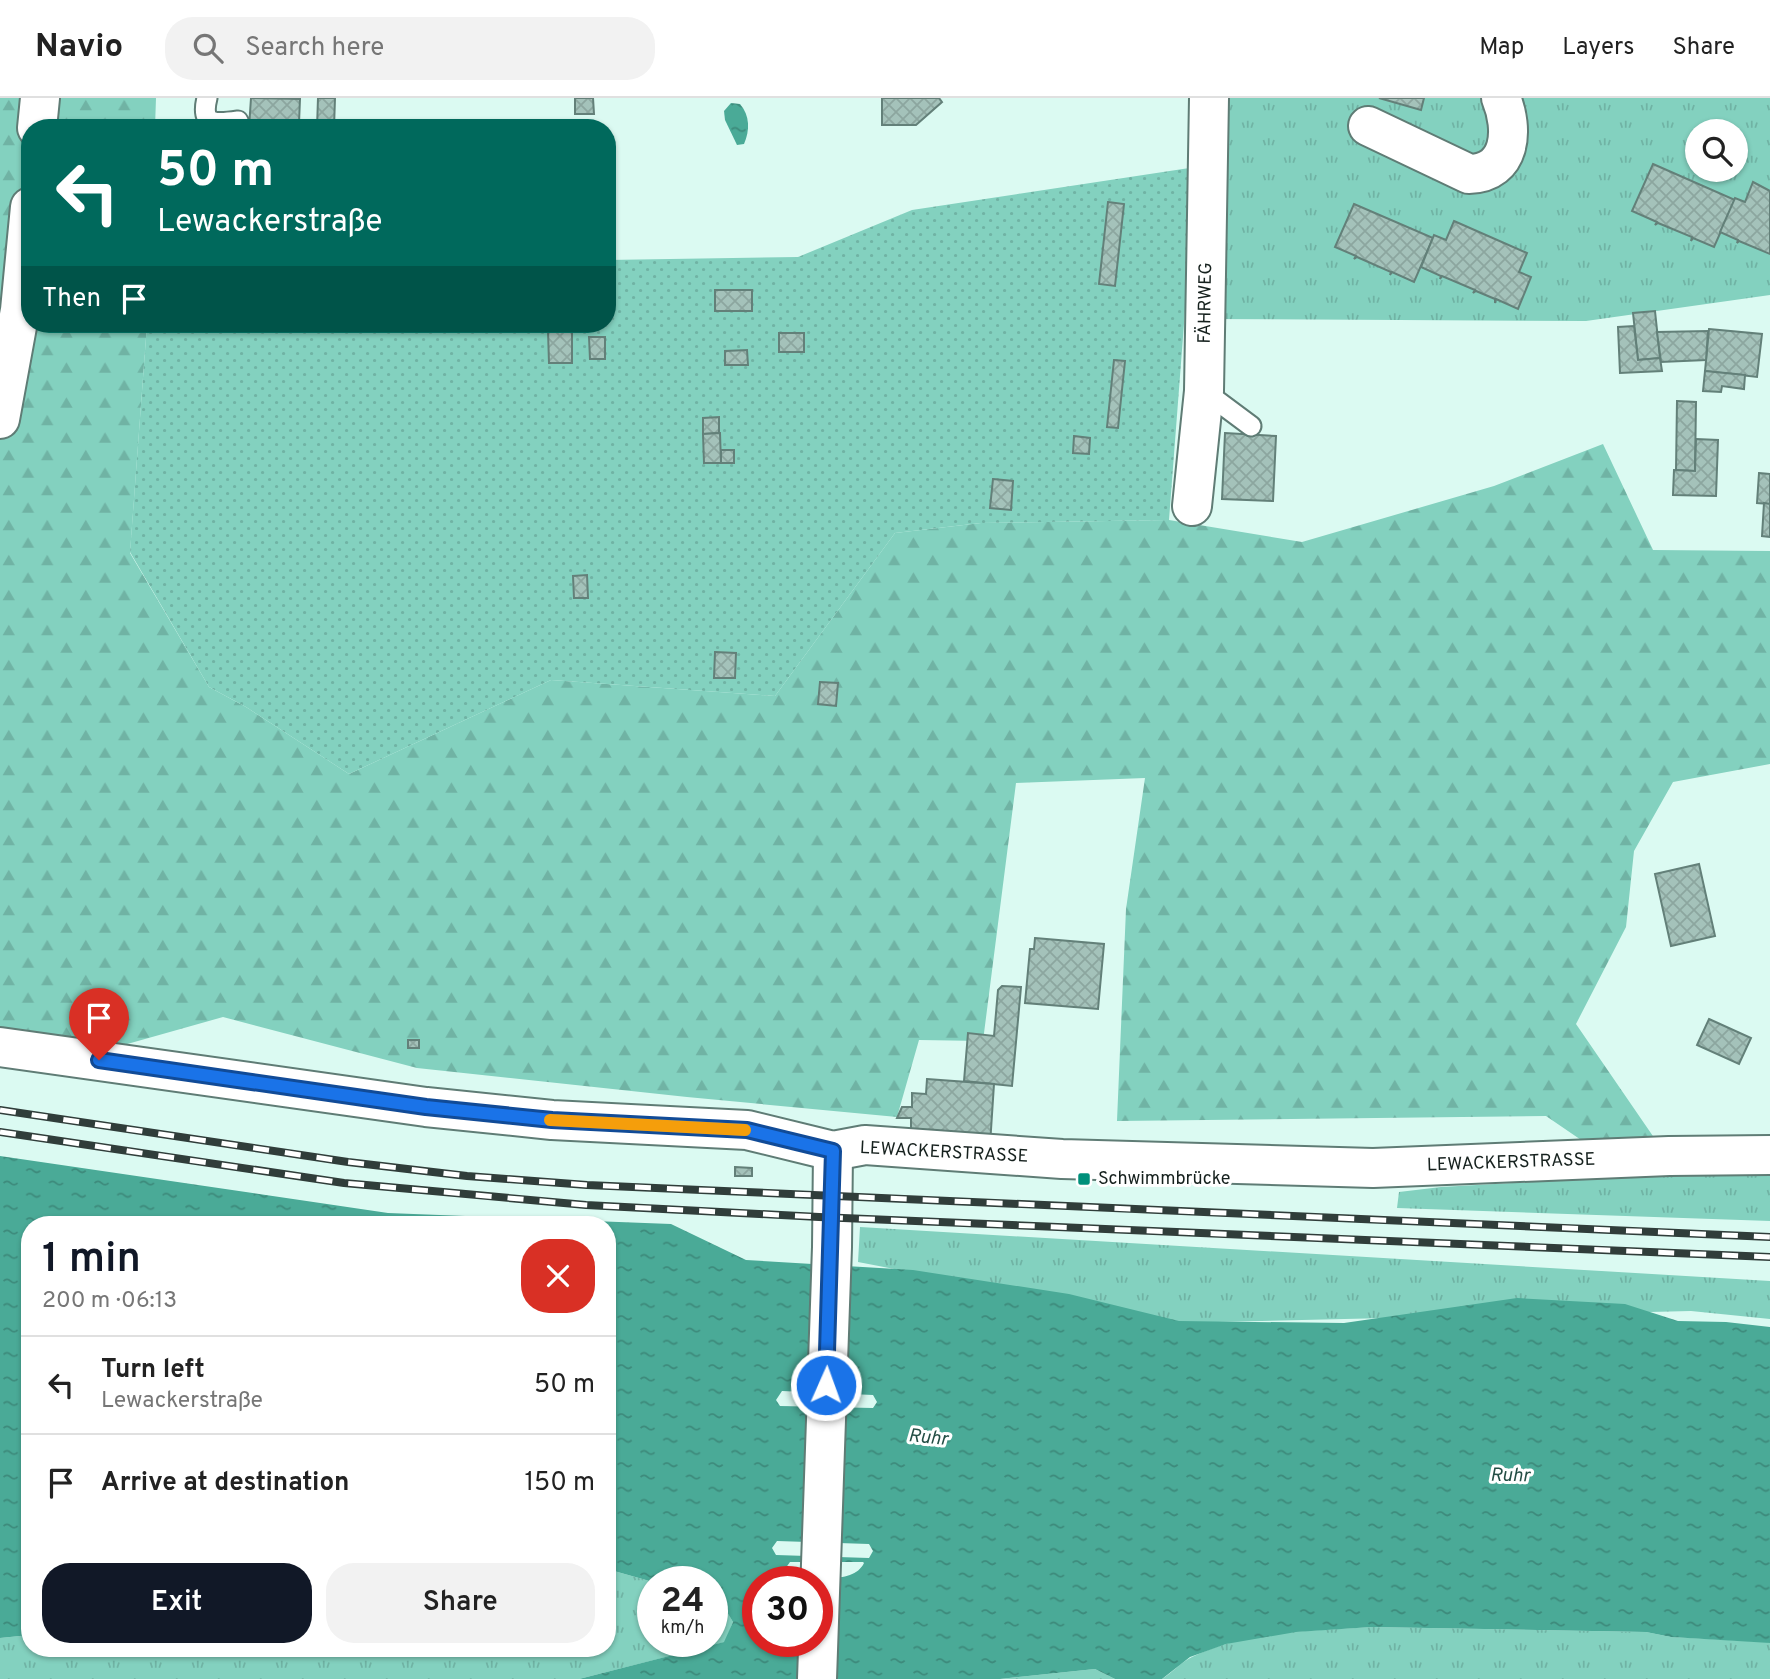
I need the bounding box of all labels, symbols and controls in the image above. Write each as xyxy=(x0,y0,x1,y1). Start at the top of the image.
search box xyxy=(165,17,655,80)
text: Navio xyxy=(35,27,123,69)
icon: search xyxy=(189,29,227,67)
text: Search here xyxy=(245,32,384,65)
text: Map xyxy=(1479,33,1524,63)
text: Layers xyxy=(1562,33,1634,63)
text: Share xyxy=(1672,33,1735,63)
map controls xyxy=(1685,119,1748,182)
button: search xyxy=(1685,119,1748,182)
text: 50 m xyxy=(157,142,274,204)
icon: left xyxy=(42,147,133,238)
text: Lewackerstraße xyxy=(157,203,382,243)
street label: FÄHRWEG xyxy=(1192,262,1218,344)
icon: arrive xyxy=(115,280,153,318)
text: Then xyxy=(42,283,101,316)
pin xyxy=(69,988,129,1060)
icon: arrive xyxy=(80,999,118,1037)
street label: LEWACKERSTRASSE xyxy=(859,1137,1029,1169)
street label: LEWACKERSTRASSE xyxy=(1426,1149,1596,1177)
place label: Schwimmbrücke xyxy=(1098,1168,1230,1191)
marker: Schwimmbrücke xyxy=(1076,1171,1092,1187)
text: 1 min xyxy=(42,1234,141,1287)
button: close xyxy=(521,1239,595,1313)
text: 200 m · 06:13 xyxy=(42,1287,177,1316)
position arrow xyxy=(789,1348,863,1422)
text: Turn left xyxy=(101,1354,205,1387)
icon: left xyxy=(42,1366,80,1404)
text: 50 m xyxy=(534,1369,595,1402)
text: Lewackerstraße xyxy=(101,1387,263,1416)
water label: Ruhr xyxy=(907,1424,951,1452)
icon: arrive xyxy=(42,1464,80,1502)
water label: Ruhr xyxy=(1490,1464,1532,1488)
text: Arrive at destination xyxy=(101,1467,349,1500)
text: 150 m xyxy=(524,1467,595,1500)
button: Exit xyxy=(42,1563,312,1643)
button: Share xyxy=(326,1563,595,1643)
speed limit sign: 30 xyxy=(742,1566,833,1657)
text: 24 xyxy=(661,1580,704,1624)
text: km/h xyxy=(661,1617,704,1640)

